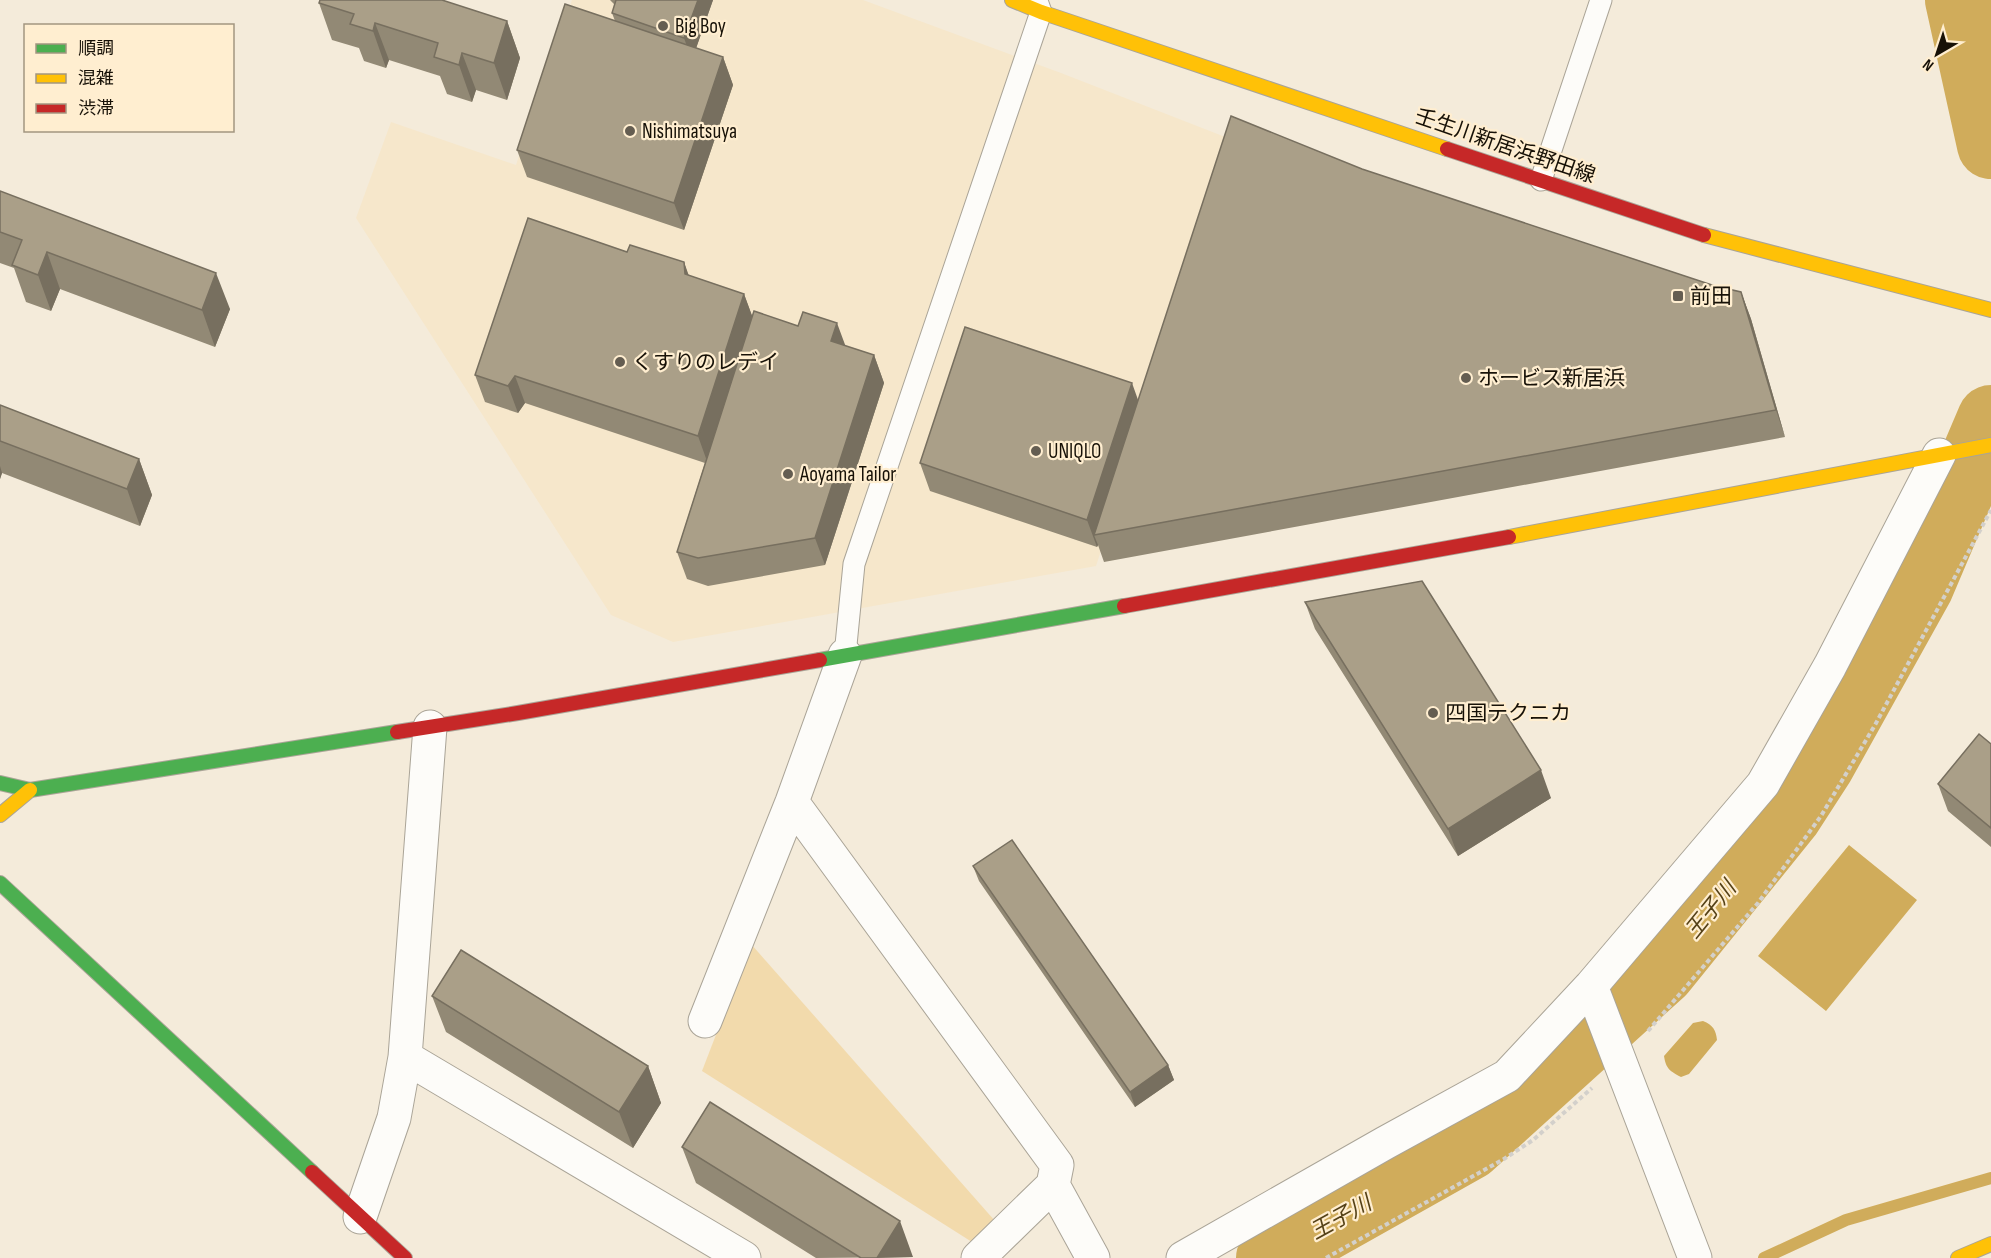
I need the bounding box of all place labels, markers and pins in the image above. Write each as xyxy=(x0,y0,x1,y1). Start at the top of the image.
place label: Big Boy xyxy=(675,14,726,39)
marker: Big Boy xyxy=(656,19,670,33)
place label: Nishimatsuya xyxy=(642,119,737,144)
marker: Nishimatsuya xyxy=(623,124,637,138)
place label: 前田 xyxy=(1690,284,1732,309)
marker: 前田 xyxy=(1671,289,1685,303)
place label: くすりのレデイ xyxy=(632,350,779,375)
marker: くすりのレデイ xyxy=(613,355,627,369)
place label: ホービス新居浜 xyxy=(1478,366,1625,391)
marker: ホービス新居浜 xyxy=(1459,371,1473,385)
place label: UNIQLO xyxy=(1048,439,1101,464)
marker: UNIQLO xyxy=(1029,444,1043,458)
place label: Aoyama Tailor xyxy=(799,462,896,487)
marker: Aoyama Tailor xyxy=(781,467,795,481)
place label: 四国テクニカ xyxy=(1445,701,1571,726)
marker: 四国テクニカ xyxy=(1426,706,1440,720)

